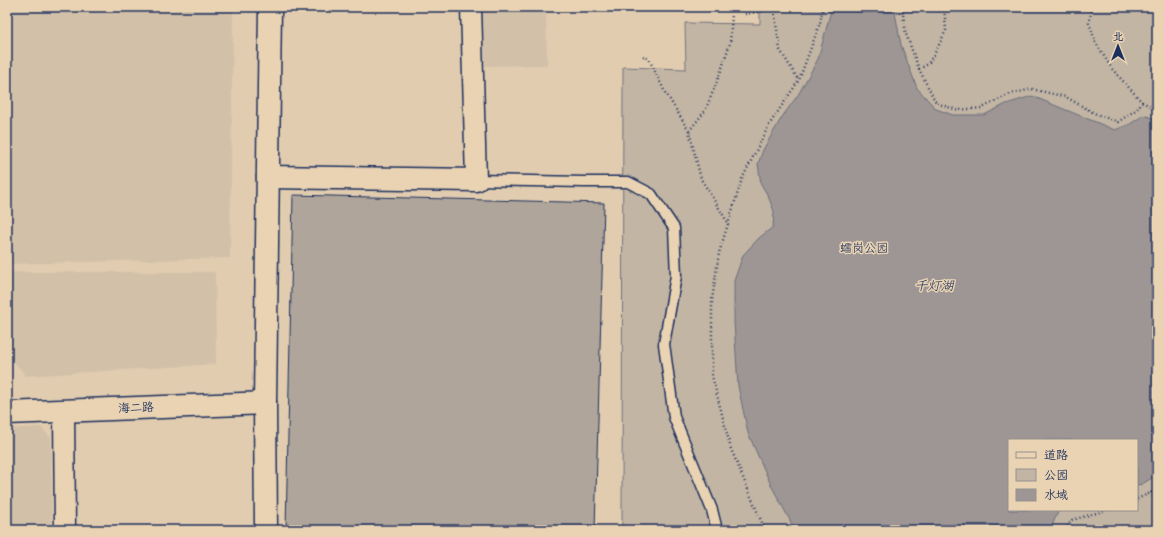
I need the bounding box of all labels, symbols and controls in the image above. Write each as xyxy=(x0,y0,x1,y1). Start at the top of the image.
north arrow xyxy=(1098,26,1138,66)
text: 北 xyxy=(1113,30,1124,43)
park label: 𧒽岗公园 xyxy=(840,241,888,256)
water label: 千灯湖 xyxy=(914,278,955,294)
street label: 海二路 xyxy=(118,400,154,416)
legend xyxy=(1008,439,1138,511)
text: 道路 xyxy=(1044,448,1068,463)
text: 公园 xyxy=(1044,468,1068,483)
text: 水域 xyxy=(1044,488,1068,503)

